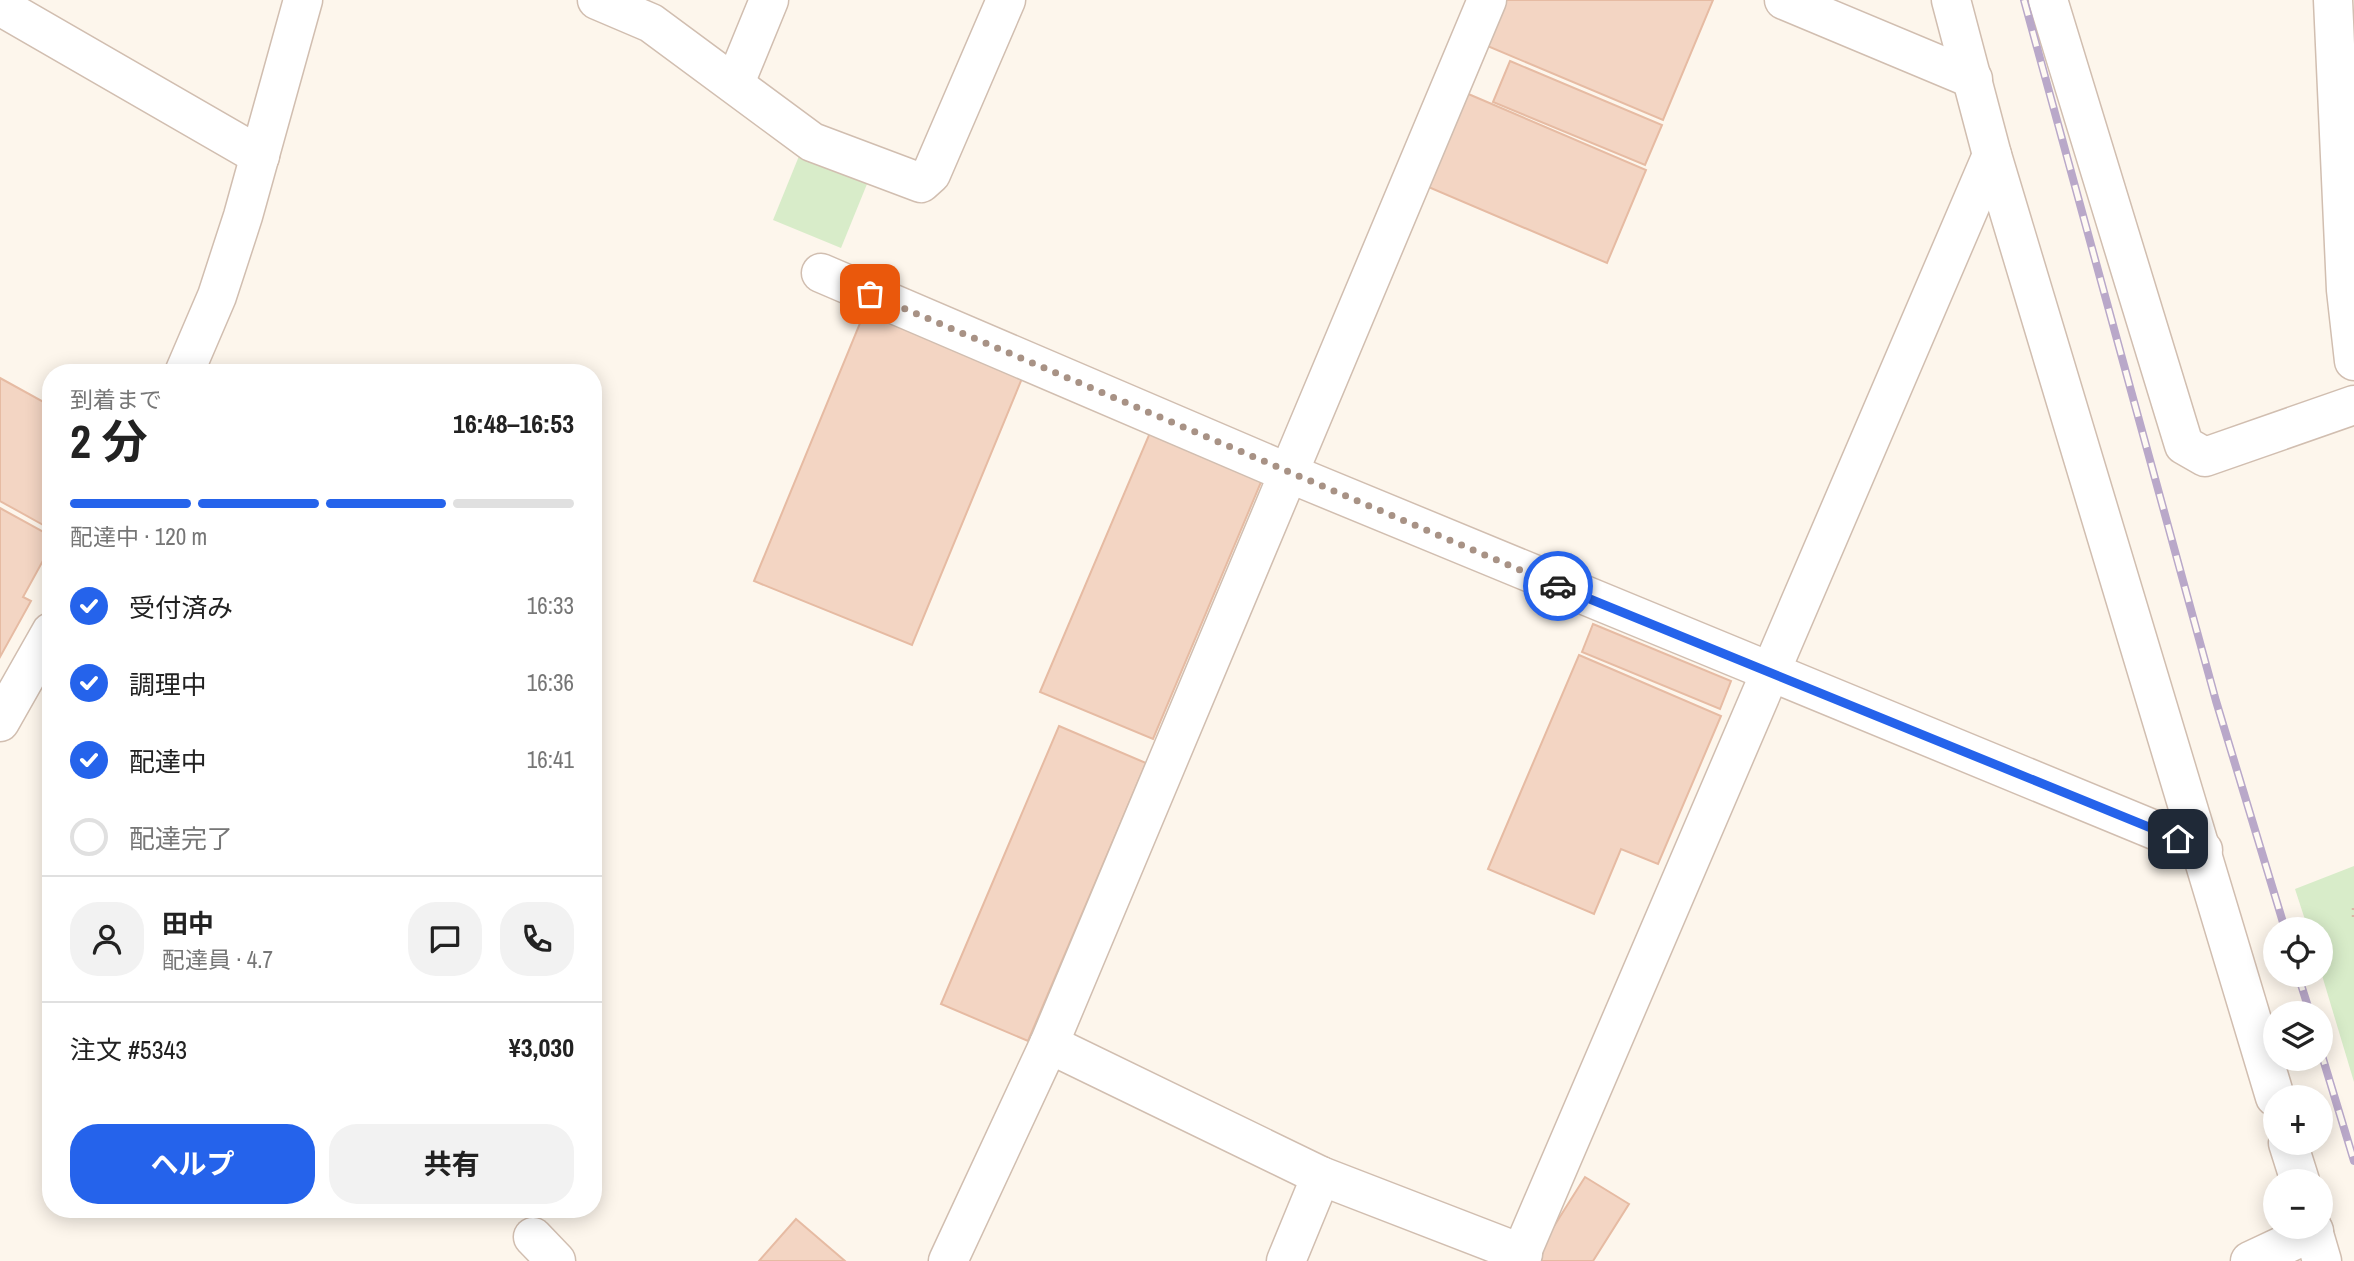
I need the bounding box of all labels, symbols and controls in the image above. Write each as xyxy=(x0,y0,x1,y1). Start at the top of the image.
pin xyxy=(840,264,900,324)
icon: bag xyxy=(851,275,889,313)
text: 到着まで xyxy=(70,384,162,415)
text: 16:48–16:53 xyxy=(453,406,574,441)
text: 2 分 xyxy=(70,410,147,472)
text: 配達中 · 120 m xyxy=(70,521,207,552)
courier xyxy=(1523,551,1593,621)
icon: car xyxy=(1539,567,1577,605)
icon: check xyxy=(70,587,108,625)
text: 受付済み xyxy=(129,590,233,625)
text: 16:33 xyxy=(527,590,574,621)
icon: check xyxy=(70,664,108,702)
text: 調理中 xyxy=(129,667,207,702)
text: 16:36 xyxy=(527,667,574,698)
icon: check xyxy=(70,741,108,779)
text: 配達中 xyxy=(129,744,207,779)
text: 16:41 xyxy=(527,744,574,775)
pin xyxy=(2148,809,2208,869)
icon: home xyxy=(2159,820,2197,858)
text: 配達完了 xyxy=(129,821,233,856)
button: person xyxy=(70,902,144,976)
button: chat xyxy=(408,902,482,976)
button: phone xyxy=(500,902,574,976)
text: 田中 xyxy=(162,906,214,941)
map controls xyxy=(2263,917,2333,1239)
button: locate xyxy=(2263,917,2333,987)
text: 配達員 · 4.7 xyxy=(162,944,273,975)
button: layers xyxy=(2263,1001,2333,1071)
text: ¥3,030 xyxy=(509,1030,574,1065)
text: 注文 #5343 xyxy=(70,1032,187,1067)
button: + xyxy=(2263,1085,2333,1155)
button: ヘルプ xyxy=(70,1124,315,1204)
button: 共有 xyxy=(329,1124,574,1204)
button: − xyxy=(2263,1169,2333,1239)

